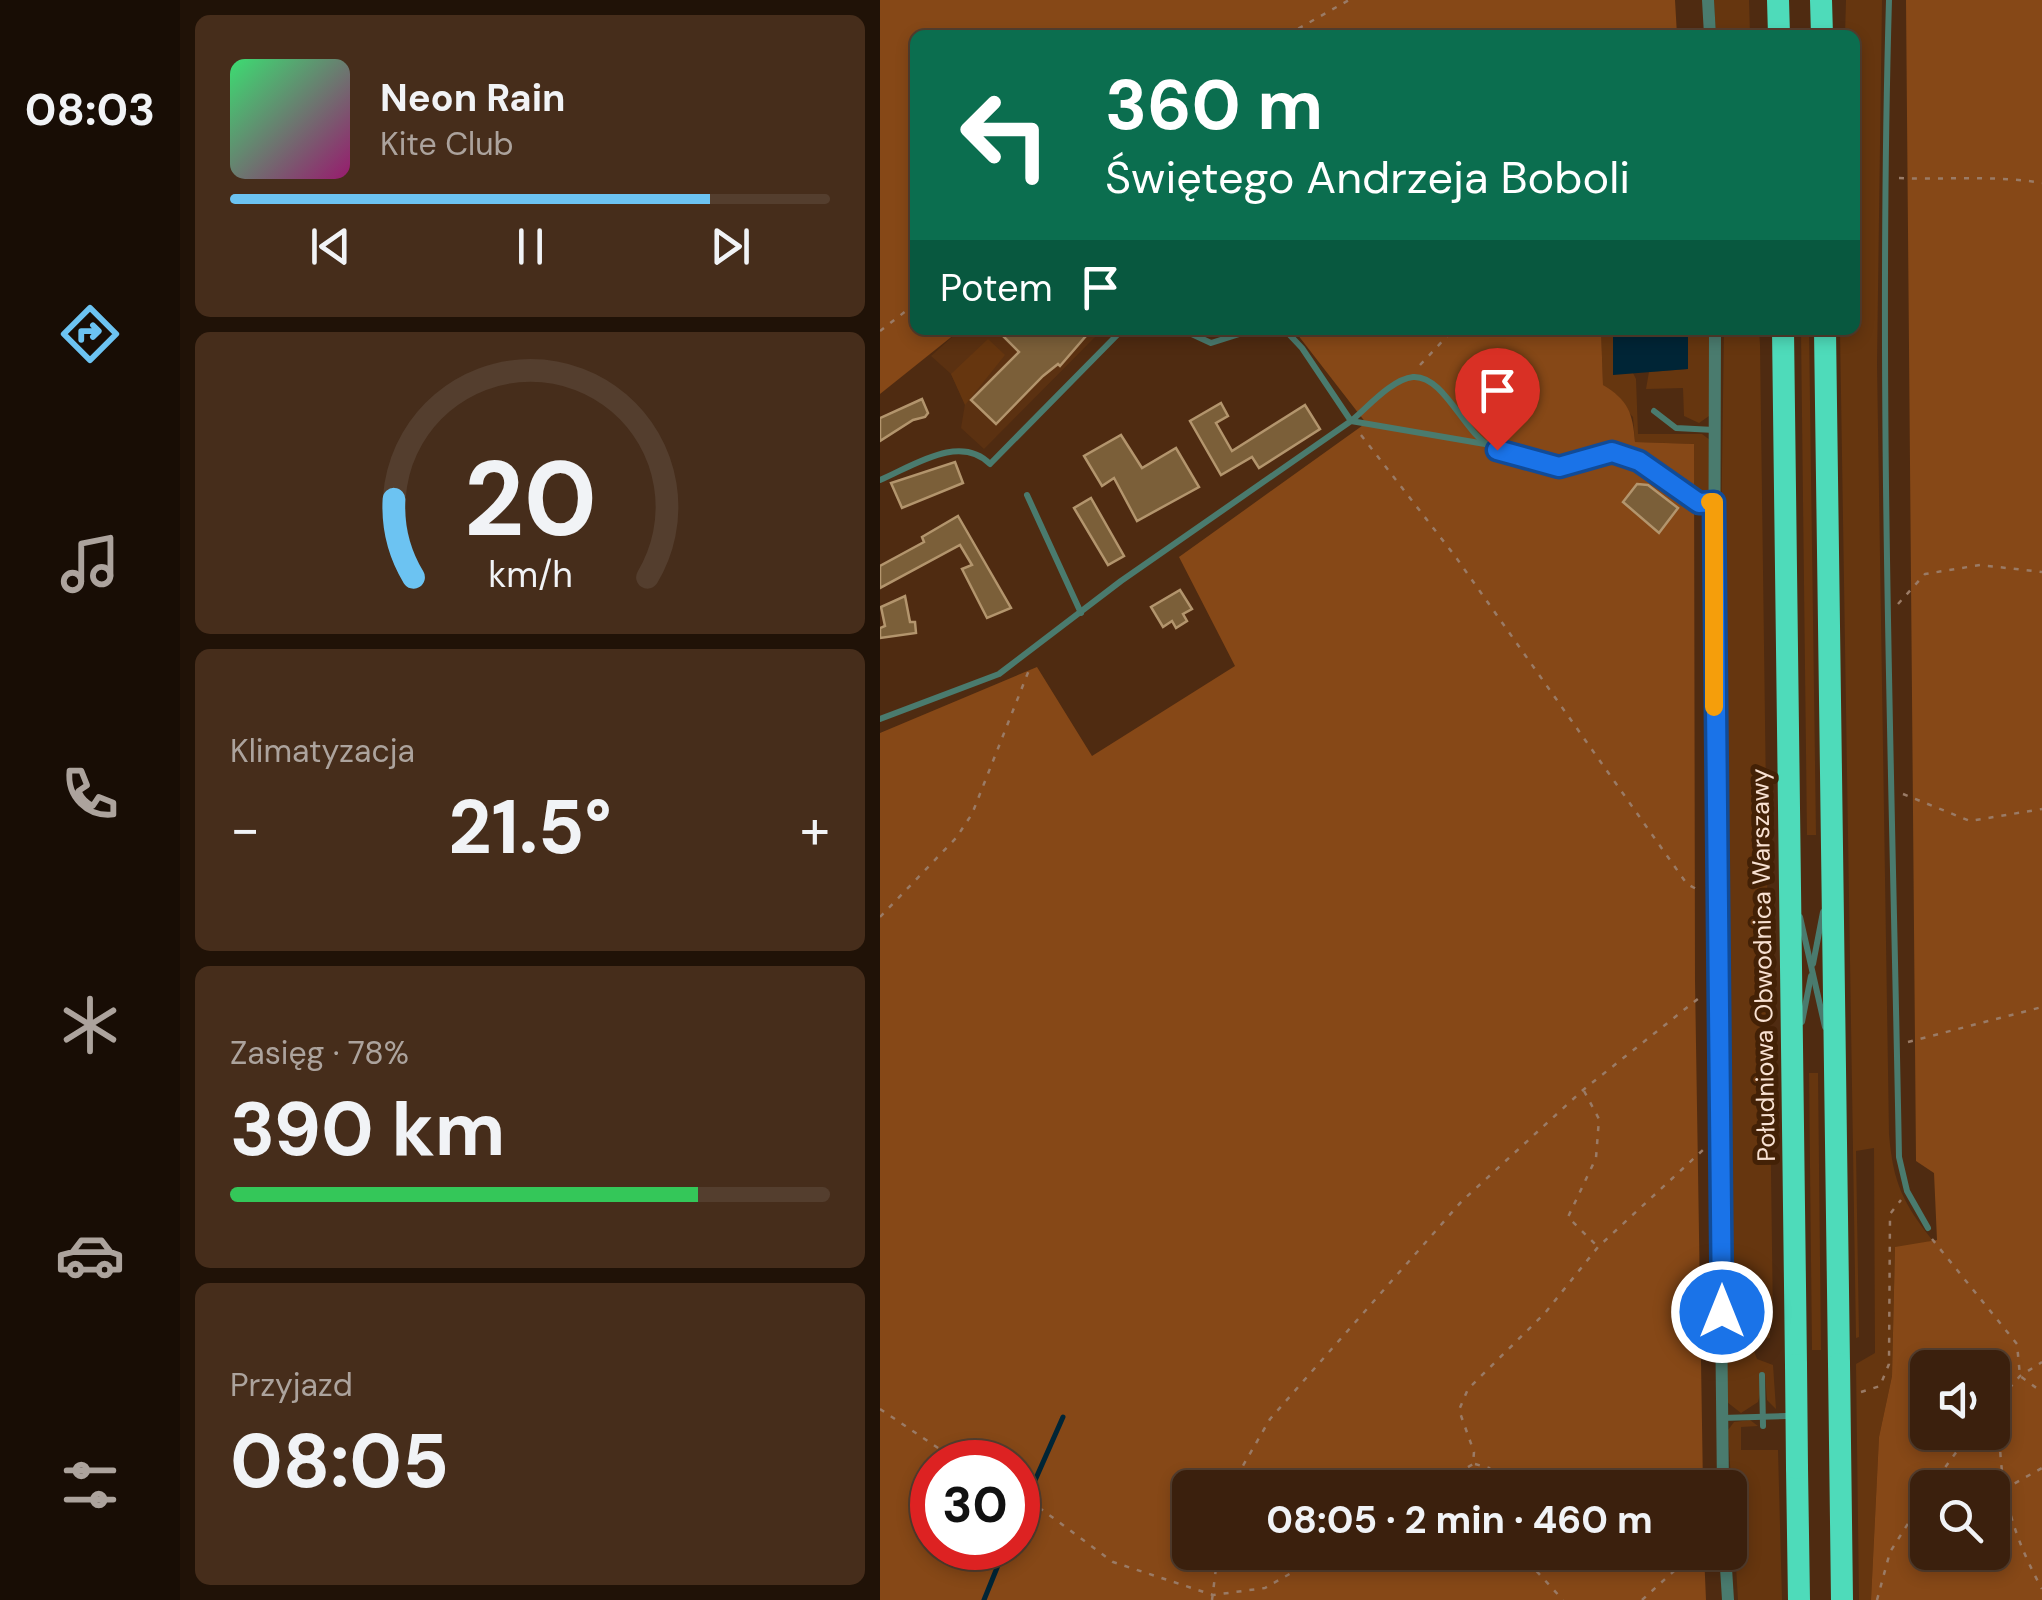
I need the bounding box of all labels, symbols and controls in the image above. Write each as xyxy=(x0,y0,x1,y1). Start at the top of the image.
text: 360 m xyxy=(1105,60,1323,151)
icon: left xyxy=(940,70,1070,200)
text: Neon Rain xyxy=(380,73,565,123)
text: 08:03 xyxy=(25,80,155,139)
text: Kite Club xyxy=(380,123,514,165)
text: Świętego Andrzeja Boboli xyxy=(1105,148,1630,207)
icon: previous xyxy=(303,219,358,274)
icon: pause xyxy=(503,219,558,274)
icon: next xyxy=(703,219,758,274)
icon: arrive xyxy=(1073,260,1128,315)
text: Potem xyxy=(940,263,1053,313)
icon: directions xyxy=(55,299,125,369)
pin xyxy=(1455,348,1540,451)
icon: arrive xyxy=(1470,363,1525,418)
text: 20 xyxy=(464,432,596,567)
icon: music xyxy=(55,529,125,599)
text: km/h xyxy=(488,552,572,598)
text: Klimatyzacja xyxy=(230,730,415,772)
icon: phone xyxy=(55,759,125,829)
street label: Południowa Obwodnica Warszawy xyxy=(1743,768,1783,1162)
text: 21.5° xyxy=(448,779,612,876)
text: − xyxy=(230,793,260,865)
text: + xyxy=(800,793,830,865)
icon: climate xyxy=(55,990,125,1060)
text: Zasięg · 78% xyxy=(230,1032,409,1074)
text: 390 km xyxy=(230,1081,505,1178)
icon: car xyxy=(55,1220,125,1290)
position arrow xyxy=(1670,1260,1774,1364)
map controls xyxy=(1910,1350,2010,1570)
button: sound xyxy=(1910,1350,2010,1450)
text: Przyjazd xyxy=(230,1364,353,1406)
text: 08:05 xyxy=(230,1413,449,1510)
speed limit sign: 30 xyxy=(910,1440,1040,1570)
icon: filters xyxy=(55,1450,125,1520)
button: search xyxy=(1910,1470,2010,1570)
text: 08:05 · 2 min · 460 m xyxy=(1266,1495,1653,1545)

